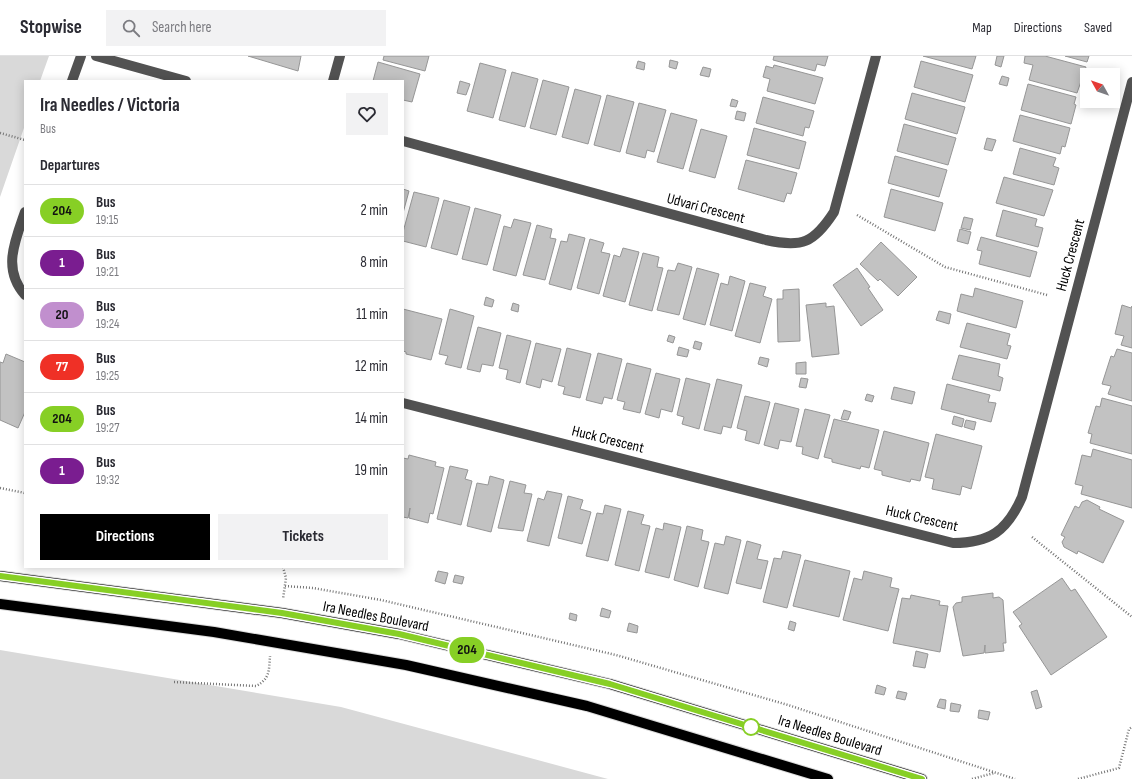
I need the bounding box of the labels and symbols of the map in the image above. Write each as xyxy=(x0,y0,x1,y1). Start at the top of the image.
north arrow xyxy=(1080,68,1120,108)
street label: Udvari Crescent xyxy=(665,189,748,228)
street label: Huck Crescent xyxy=(1052,217,1089,293)
street label: Huck Crescent xyxy=(570,421,646,458)
street label: Huck Crescent xyxy=(884,501,960,536)
street label: Ira Needles Boulevard xyxy=(321,597,430,636)
line badge: 204 xyxy=(444,637,490,663)
street label: Ira Needles Boulevard xyxy=(776,711,884,760)
unlabelled marker xyxy=(742,718,760,736)

